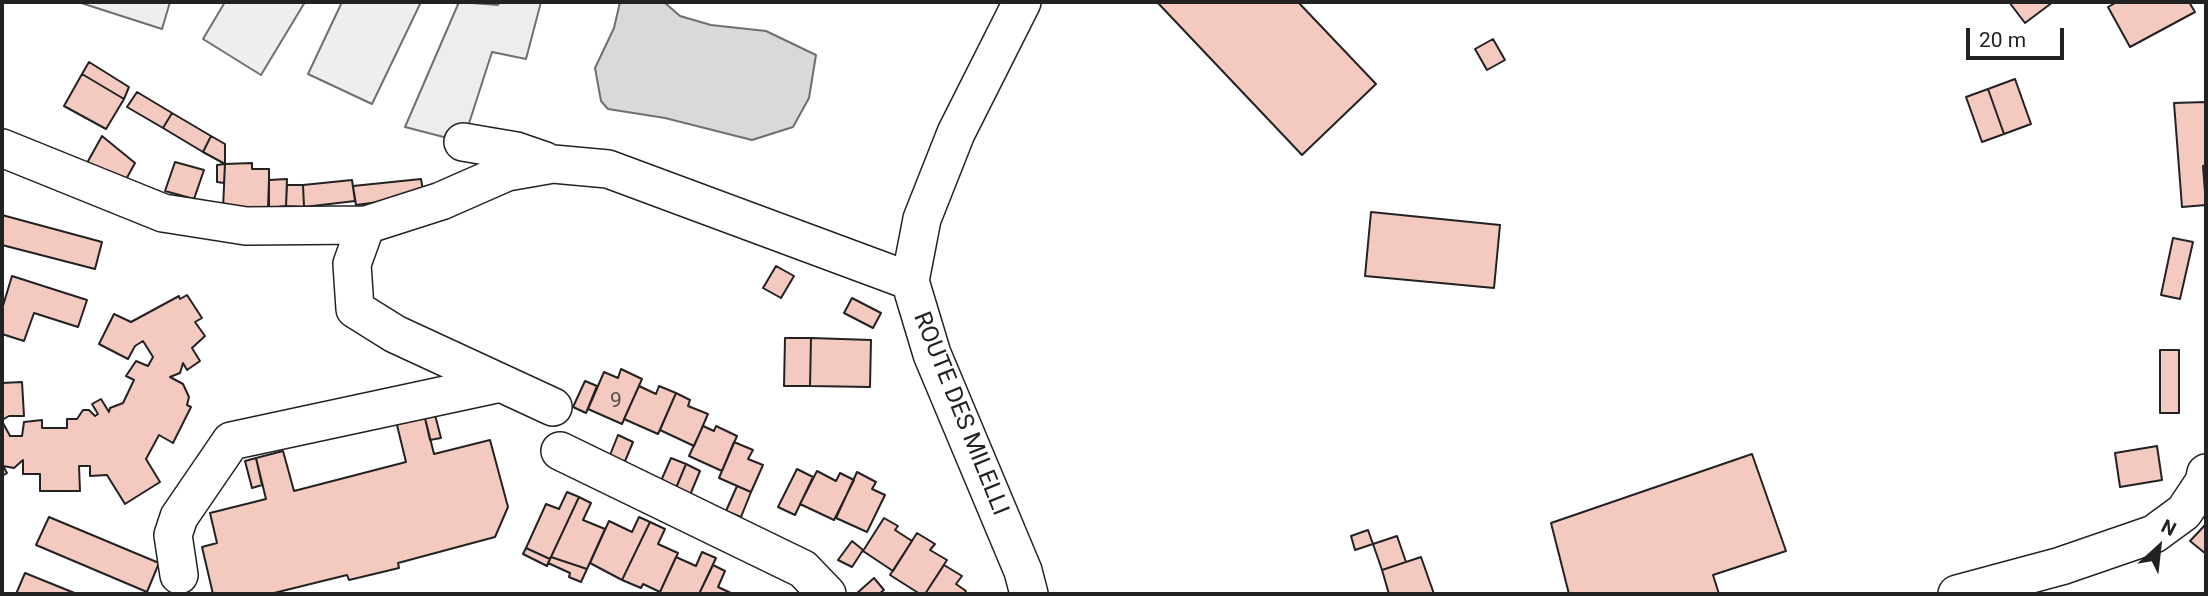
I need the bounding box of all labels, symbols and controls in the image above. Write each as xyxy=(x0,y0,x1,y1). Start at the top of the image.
scale bar xyxy=(1970,14,2068,58)
text: 20 m xyxy=(1979,28,2026,52)
street label: ROUTE DES MILELLI xyxy=(906,308,1014,520)
house number: 9 xyxy=(610,389,622,415)
north arrow xyxy=(2124,512,2194,582)
text: N xyxy=(2158,515,2180,541)

